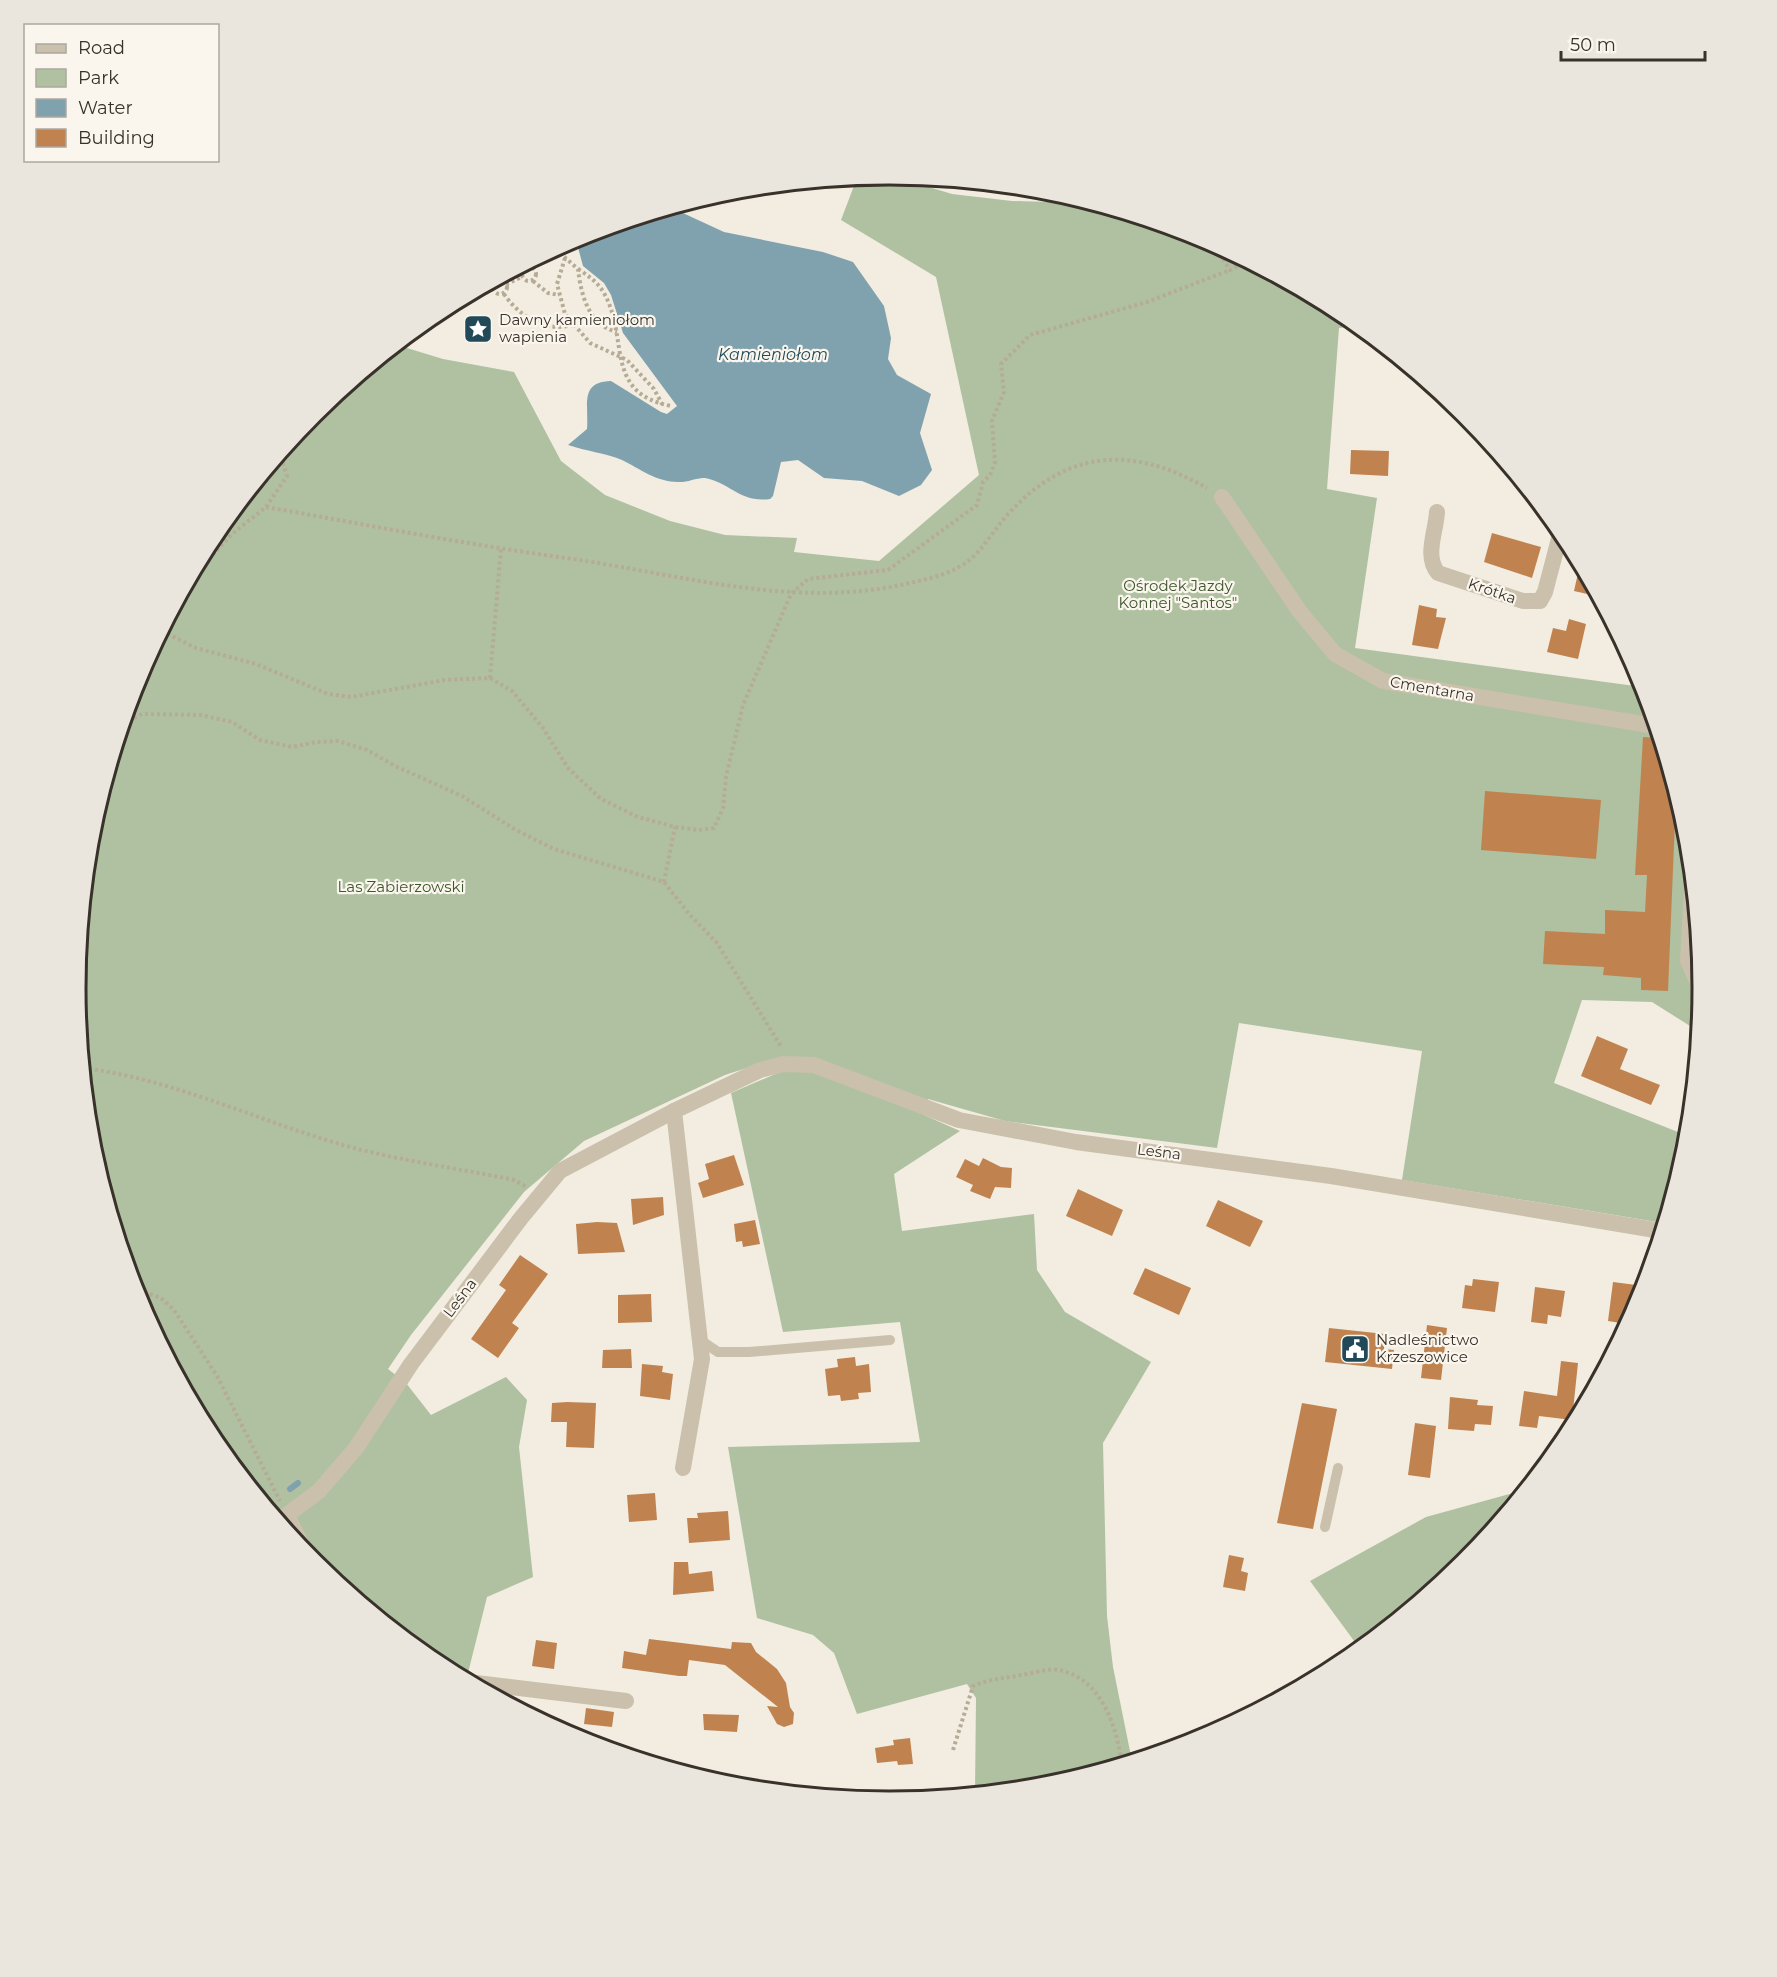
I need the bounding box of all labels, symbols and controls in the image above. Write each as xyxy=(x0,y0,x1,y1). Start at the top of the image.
legend xyxy=(24,24,219,162)
scale bar xyxy=(1561,24,1705,62)
text: 50 m xyxy=(1570,34,1616,56)
text: Road xyxy=(78,37,125,59)
text: Park xyxy=(78,67,119,89)
text: Water xyxy=(78,97,133,119)
text: Building xyxy=(78,127,155,149)
place label: Dawny kamieniołom wapienia xyxy=(499,310,655,346)
place icon: Dawny kamieniołom wapienia xyxy=(462,313,494,345)
water label: Kamieniołom xyxy=(718,345,828,364)
street label: Krótka xyxy=(1466,573,1519,608)
park label: Ośrodek Jazdy Konnej "Santos" xyxy=(1119,576,1237,612)
street label: Cmentarna xyxy=(1388,672,1476,705)
park label: Las Zabierzowski xyxy=(338,877,464,896)
street label: Leśna xyxy=(1136,1139,1182,1164)
street label: Leśna xyxy=(439,1274,480,1321)
place label: Nadleśnictwo Krzeszowice xyxy=(1376,1330,1479,1366)
public building icon: Nadleśnictwo Krzeszowice xyxy=(1339,1333,1371,1365)

